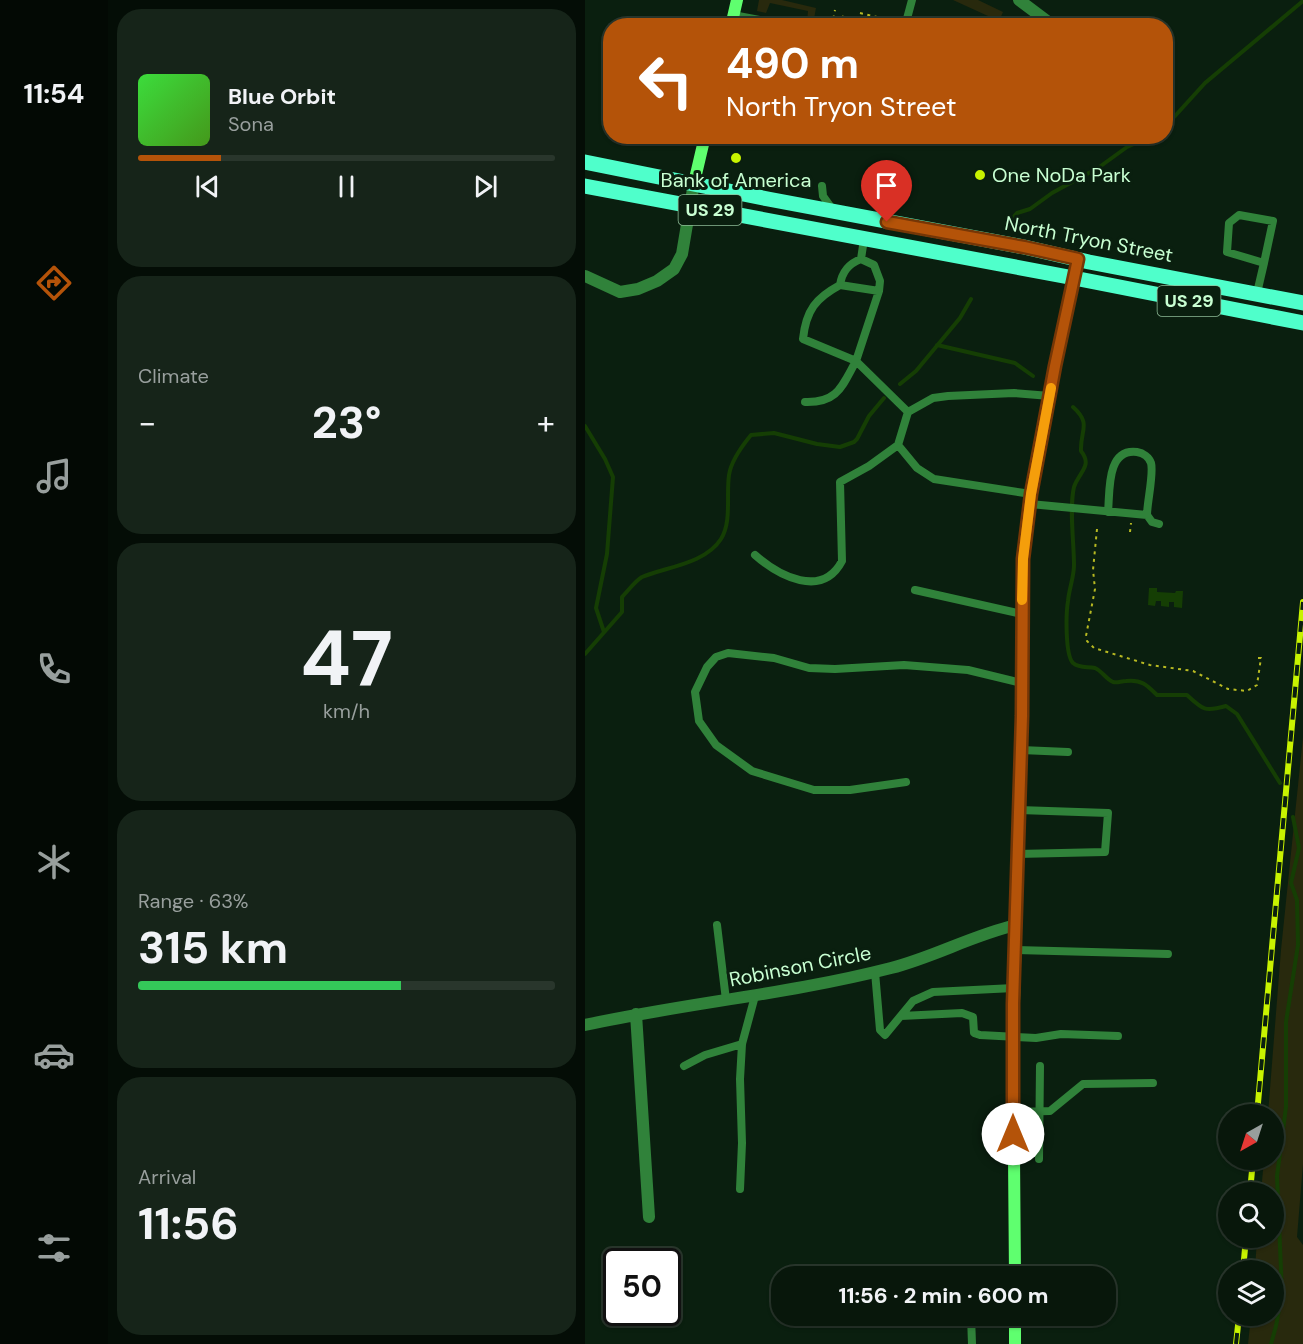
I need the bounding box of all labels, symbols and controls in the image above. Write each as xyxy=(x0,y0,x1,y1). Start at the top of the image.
text: 490 m xyxy=(726,36,859,91)
icon: left xyxy=(627,42,705,120)
text: 11:54 xyxy=(24,76,84,111)
text: Blue Orbit xyxy=(228,82,336,111)
text: North Tryon Street xyxy=(726,89,957,124)
text: Sona xyxy=(228,111,274,137)
marker: Bank of America xyxy=(729,151,743,165)
pin xyxy=(861,160,912,222)
place label: One NoDa Park xyxy=(992,162,1131,188)
place label: Bank of America xyxy=(661,167,811,193)
marker: One NoDa Park xyxy=(973,168,987,182)
icon: arrive xyxy=(870,169,903,202)
icon: previous xyxy=(191,170,224,203)
icon: pause xyxy=(330,170,363,203)
icon: next xyxy=(469,170,502,203)
road number: US 29 xyxy=(679,195,741,225)
street label: North Tryon Street xyxy=(1003,210,1175,268)
icon: directions xyxy=(33,262,75,304)
road number: US 29 xyxy=(1157,286,1221,316)
text: Climate xyxy=(138,363,209,389)
text: 23° xyxy=(312,393,381,452)
text: − xyxy=(138,401,156,444)
text: + xyxy=(537,401,555,444)
icon: music xyxy=(33,455,75,497)
text: 47 xyxy=(300,608,393,709)
icon: phone xyxy=(33,648,75,690)
text: km/h xyxy=(323,698,370,724)
icon: climate xyxy=(33,841,75,883)
text: Range · 63% xyxy=(138,888,248,914)
text: 315 km xyxy=(138,918,288,977)
street label: Robinson Circle xyxy=(727,939,873,993)
icon: car xyxy=(33,1034,75,1076)
position arrow xyxy=(981,1102,1045,1166)
north arrow xyxy=(1218,1104,1284,1170)
map controls xyxy=(1218,1104,1284,1326)
text: Arrival xyxy=(138,1164,196,1190)
button: search xyxy=(1218,1182,1284,1248)
text: 11:56 xyxy=(138,1194,239,1253)
icon: filters xyxy=(33,1227,75,1269)
speed limit sign: 50 xyxy=(603,1248,681,1326)
button: layers xyxy=(1218,1260,1284,1326)
text: 11:56 · 2 min · 600 m xyxy=(839,1281,1048,1310)

